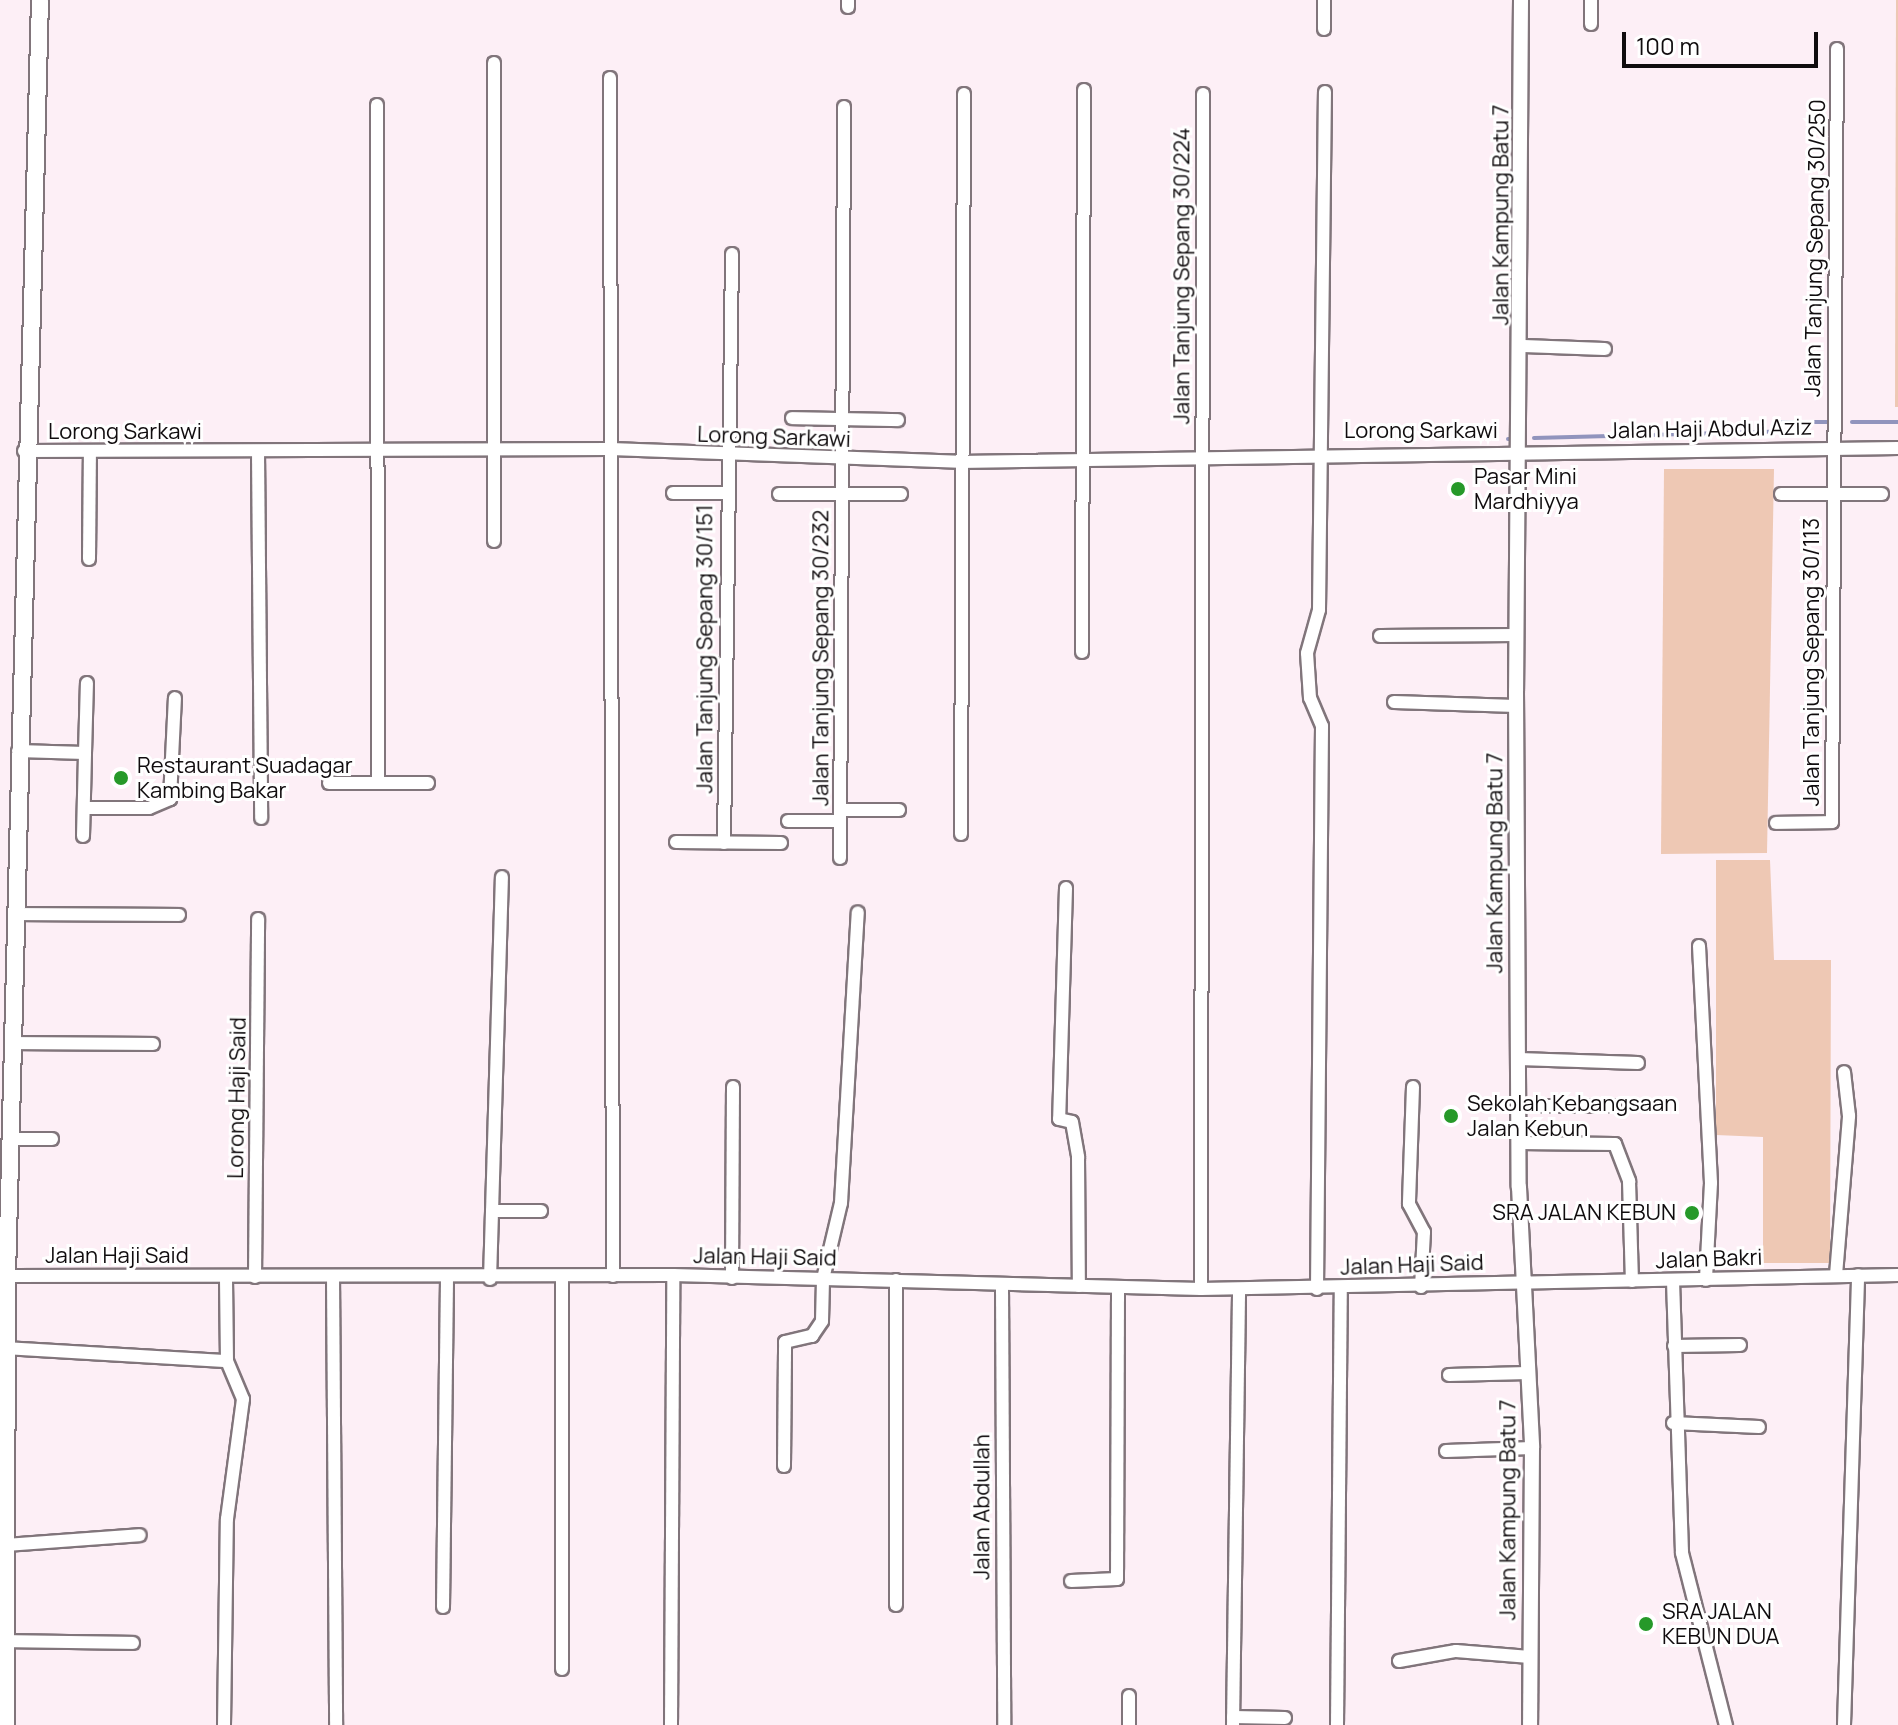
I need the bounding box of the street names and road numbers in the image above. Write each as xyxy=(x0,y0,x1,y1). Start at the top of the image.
street label: Jalan Tanjung Sepang 30/250 xyxy=(1799,99,1831,397)
street label: Jalan Kampung Batu 7 xyxy=(1488,105,1514,325)
street label: Jalan Tanjung Sepang 30/224 xyxy=(1169,128,1195,424)
street label: Jalan Haji Abdul Aziz xyxy=(1608,414,1812,444)
street label: Lorong Sarkawi xyxy=(1344,418,1498,444)
street label: Lorong Sarkawi xyxy=(48,419,202,445)
street label: Lorong Sarkawi xyxy=(697,421,851,453)
street label: Jalan Tanjung Sepang 30/151 xyxy=(692,505,718,793)
street label: Jalan Tanjung Sepang 30/232 xyxy=(808,510,834,806)
street label: Jalan Tanjung Sepang 30/113 xyxy=(1799,518,1825,806)
street label: Jalan Kampung Batu 7 xyxy=(1482,753,1508,973)
street label: Lorong Haji Said xyxy=(222,1017,252,1179)
street label: Jalan Haji Said xyxy=(45,1243,189,1269)
street label: Jalan Haji Said xyxy=(693,1243,837,1271)
street label: Jalan Bakri xyxy=(1655,1244,1763,1274)
street label: Jalan Haji Said xyxy=(1340,1249,1484,1281)
street label: Jalan Kampung Batu 7 xyxy=(1495,1400,1521,1620)
street label: Jalan Abdullah xyxy=(969,1434,995,1580)

